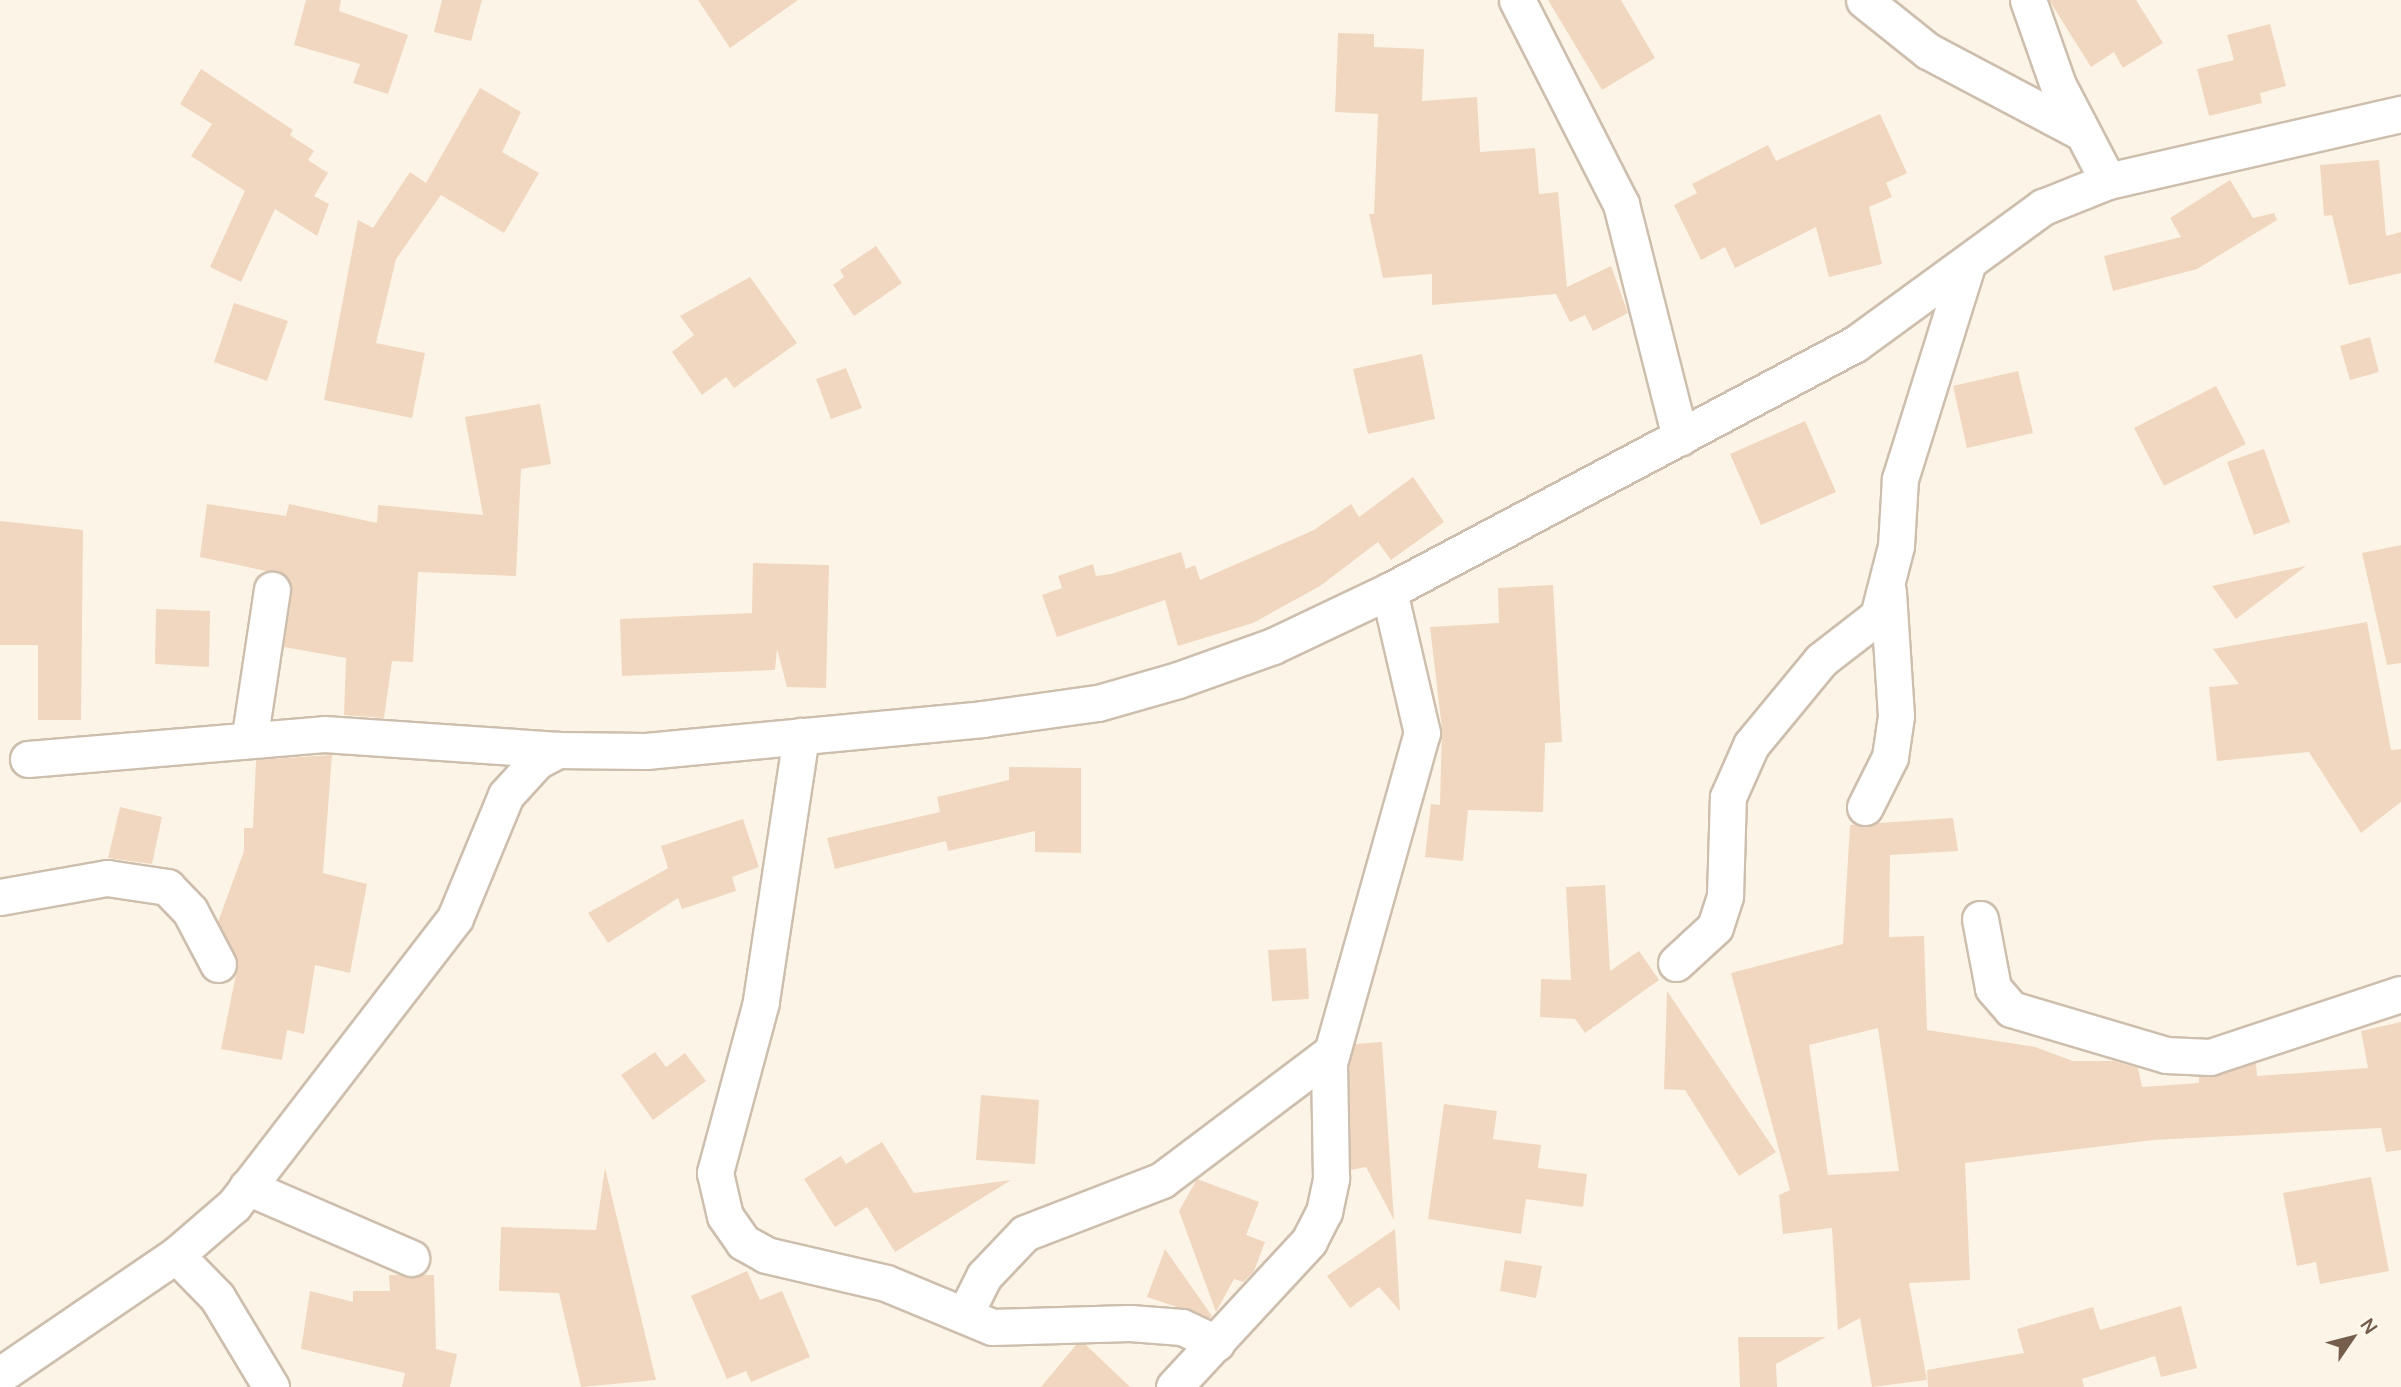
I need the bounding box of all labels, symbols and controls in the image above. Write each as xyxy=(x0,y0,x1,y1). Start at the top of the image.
north arrow xyxy=(2317,1303,2387,1373)
text: N xyxy=(2355,1313,2384,1339)

